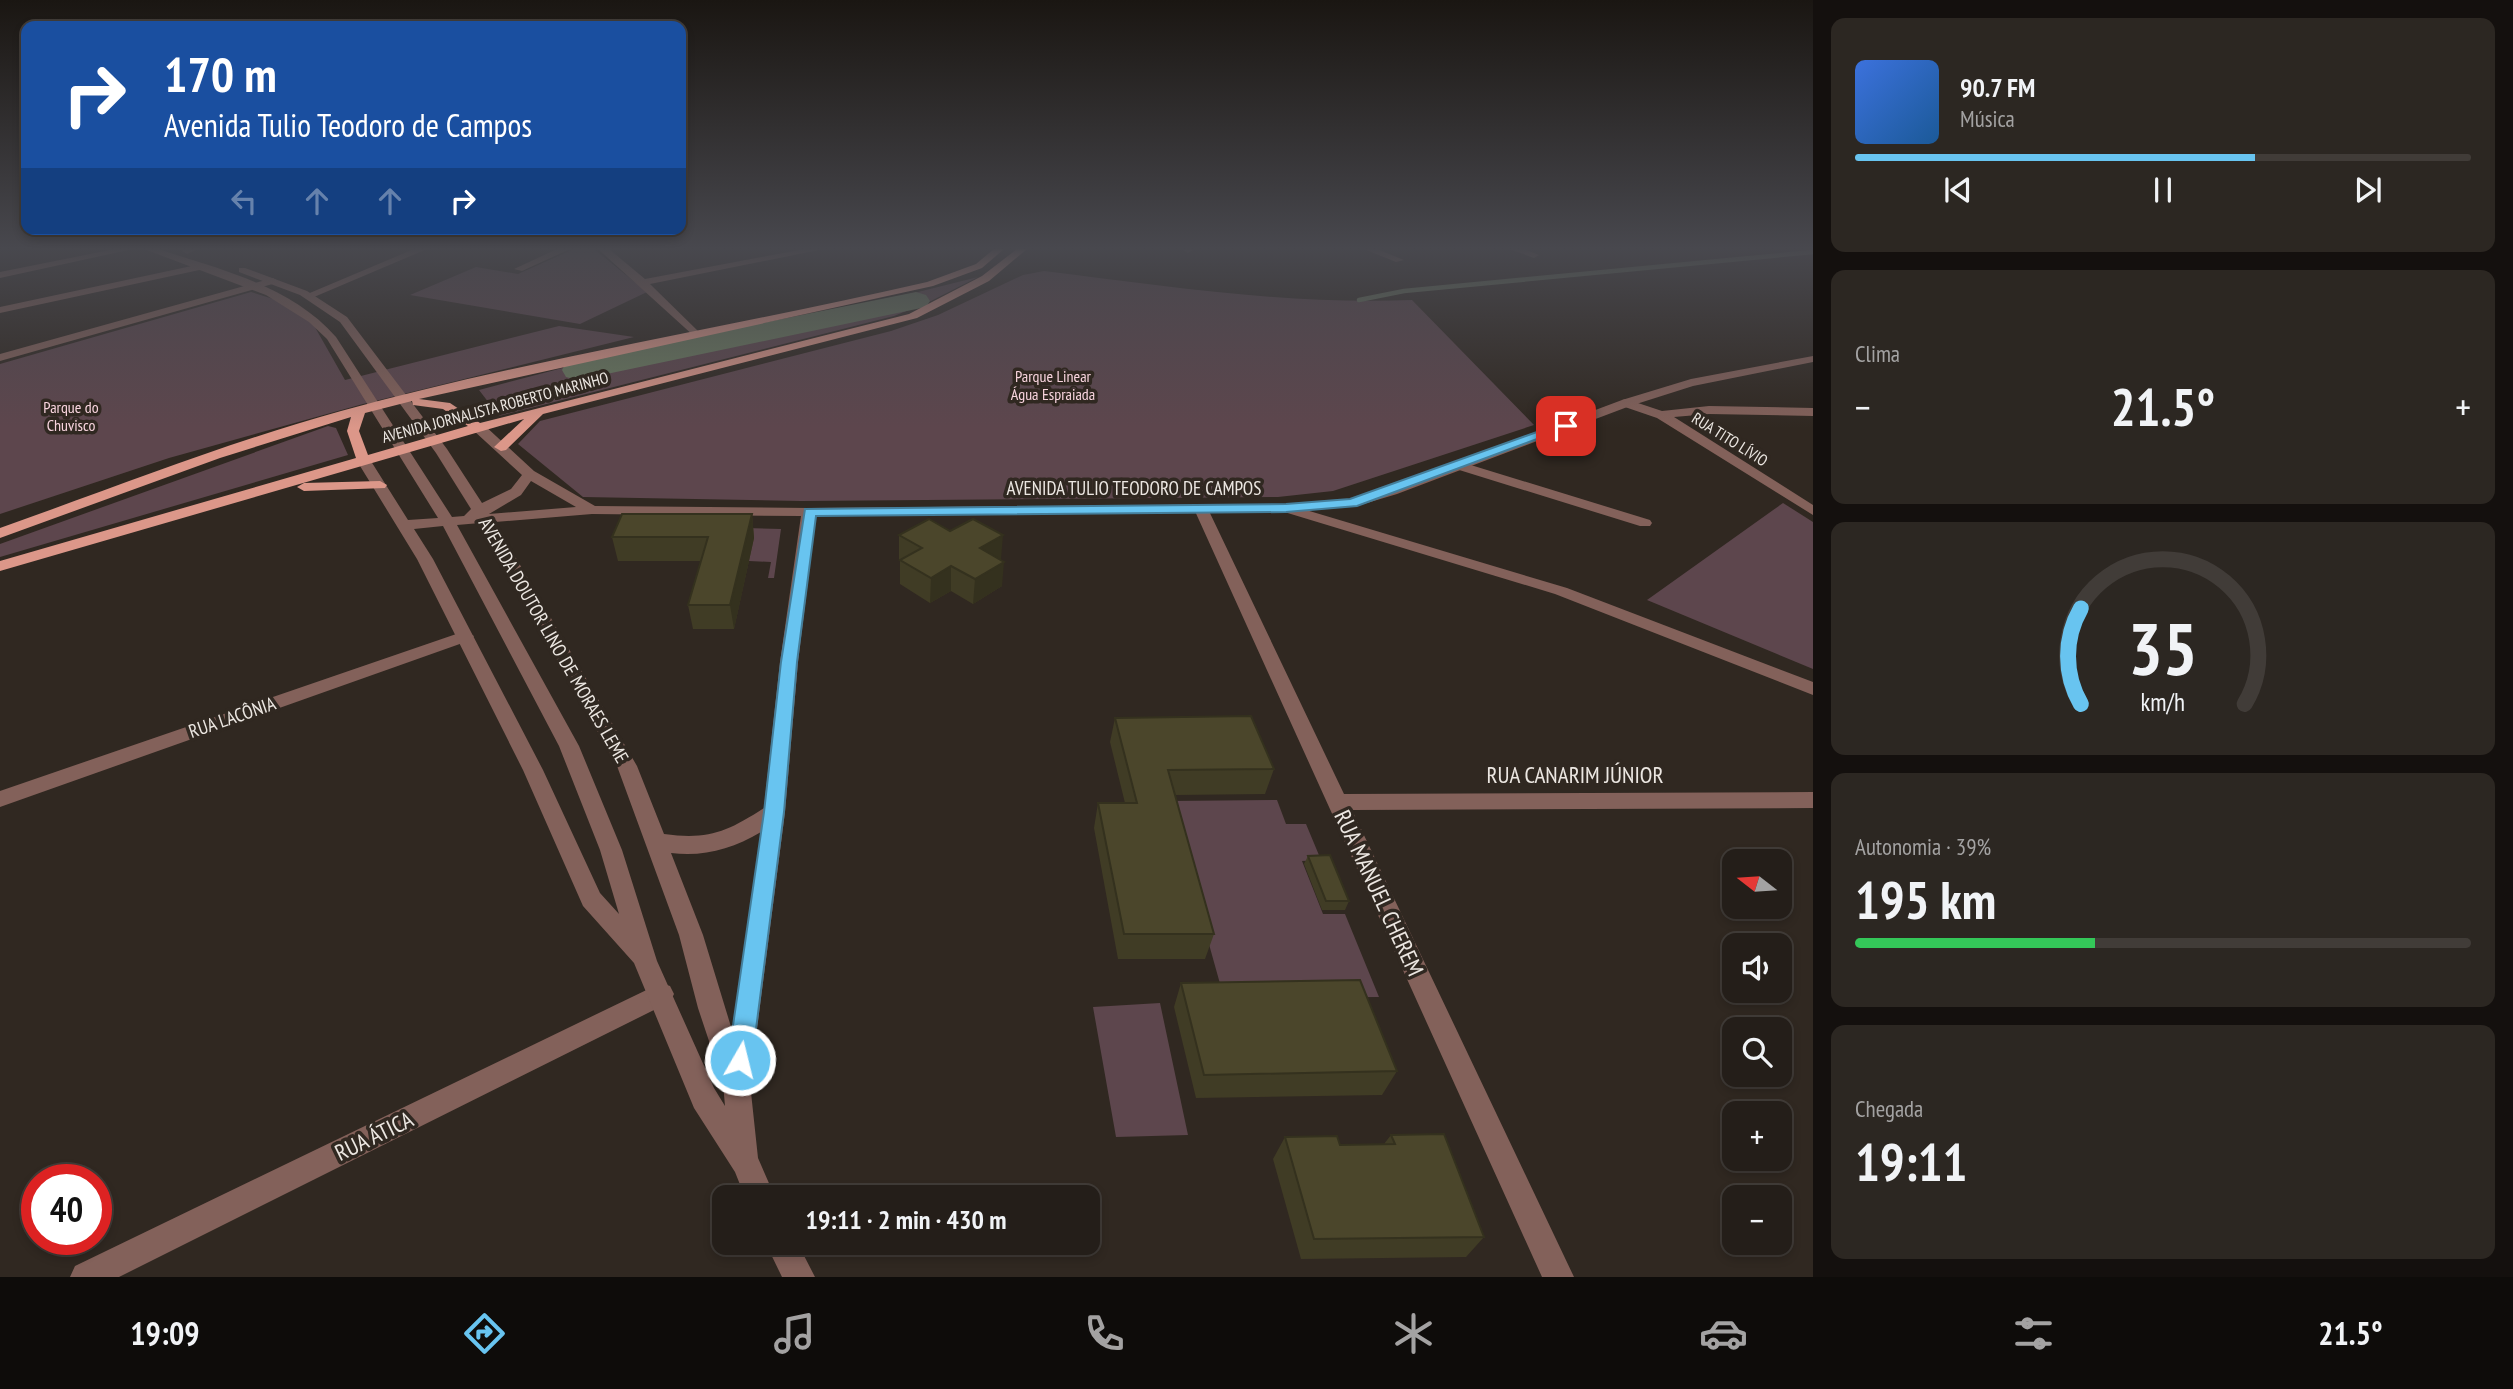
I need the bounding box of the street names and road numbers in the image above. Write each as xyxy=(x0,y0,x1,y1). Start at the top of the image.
street label: AVENIDA JORNALISTA ROBERTO MARINHO xyxy=(380,367,611,447)
street label: RUA TITO LÍVIO xyxy=(1688,408,1772,470)
street label: AVENIDA TULIO TEODORO DE CAMPOS xyxy=(1007,476,1261,500)
street label: AVENIDA DOUTOR LINO DE MORAES LEME xyxy=(474,513,634,767)
street label: RUA LACÔNIA xyxy=(185,691,279,743)
street label: RUA CANARIM JÚNIOR xyxy=(1487,760,1663,789)
street label: RUA MANUEL CHEREM xyxy=(1328,805,1431,980)
street label: RUA ÁTICA xyxy=(330,1104,418,1167)

